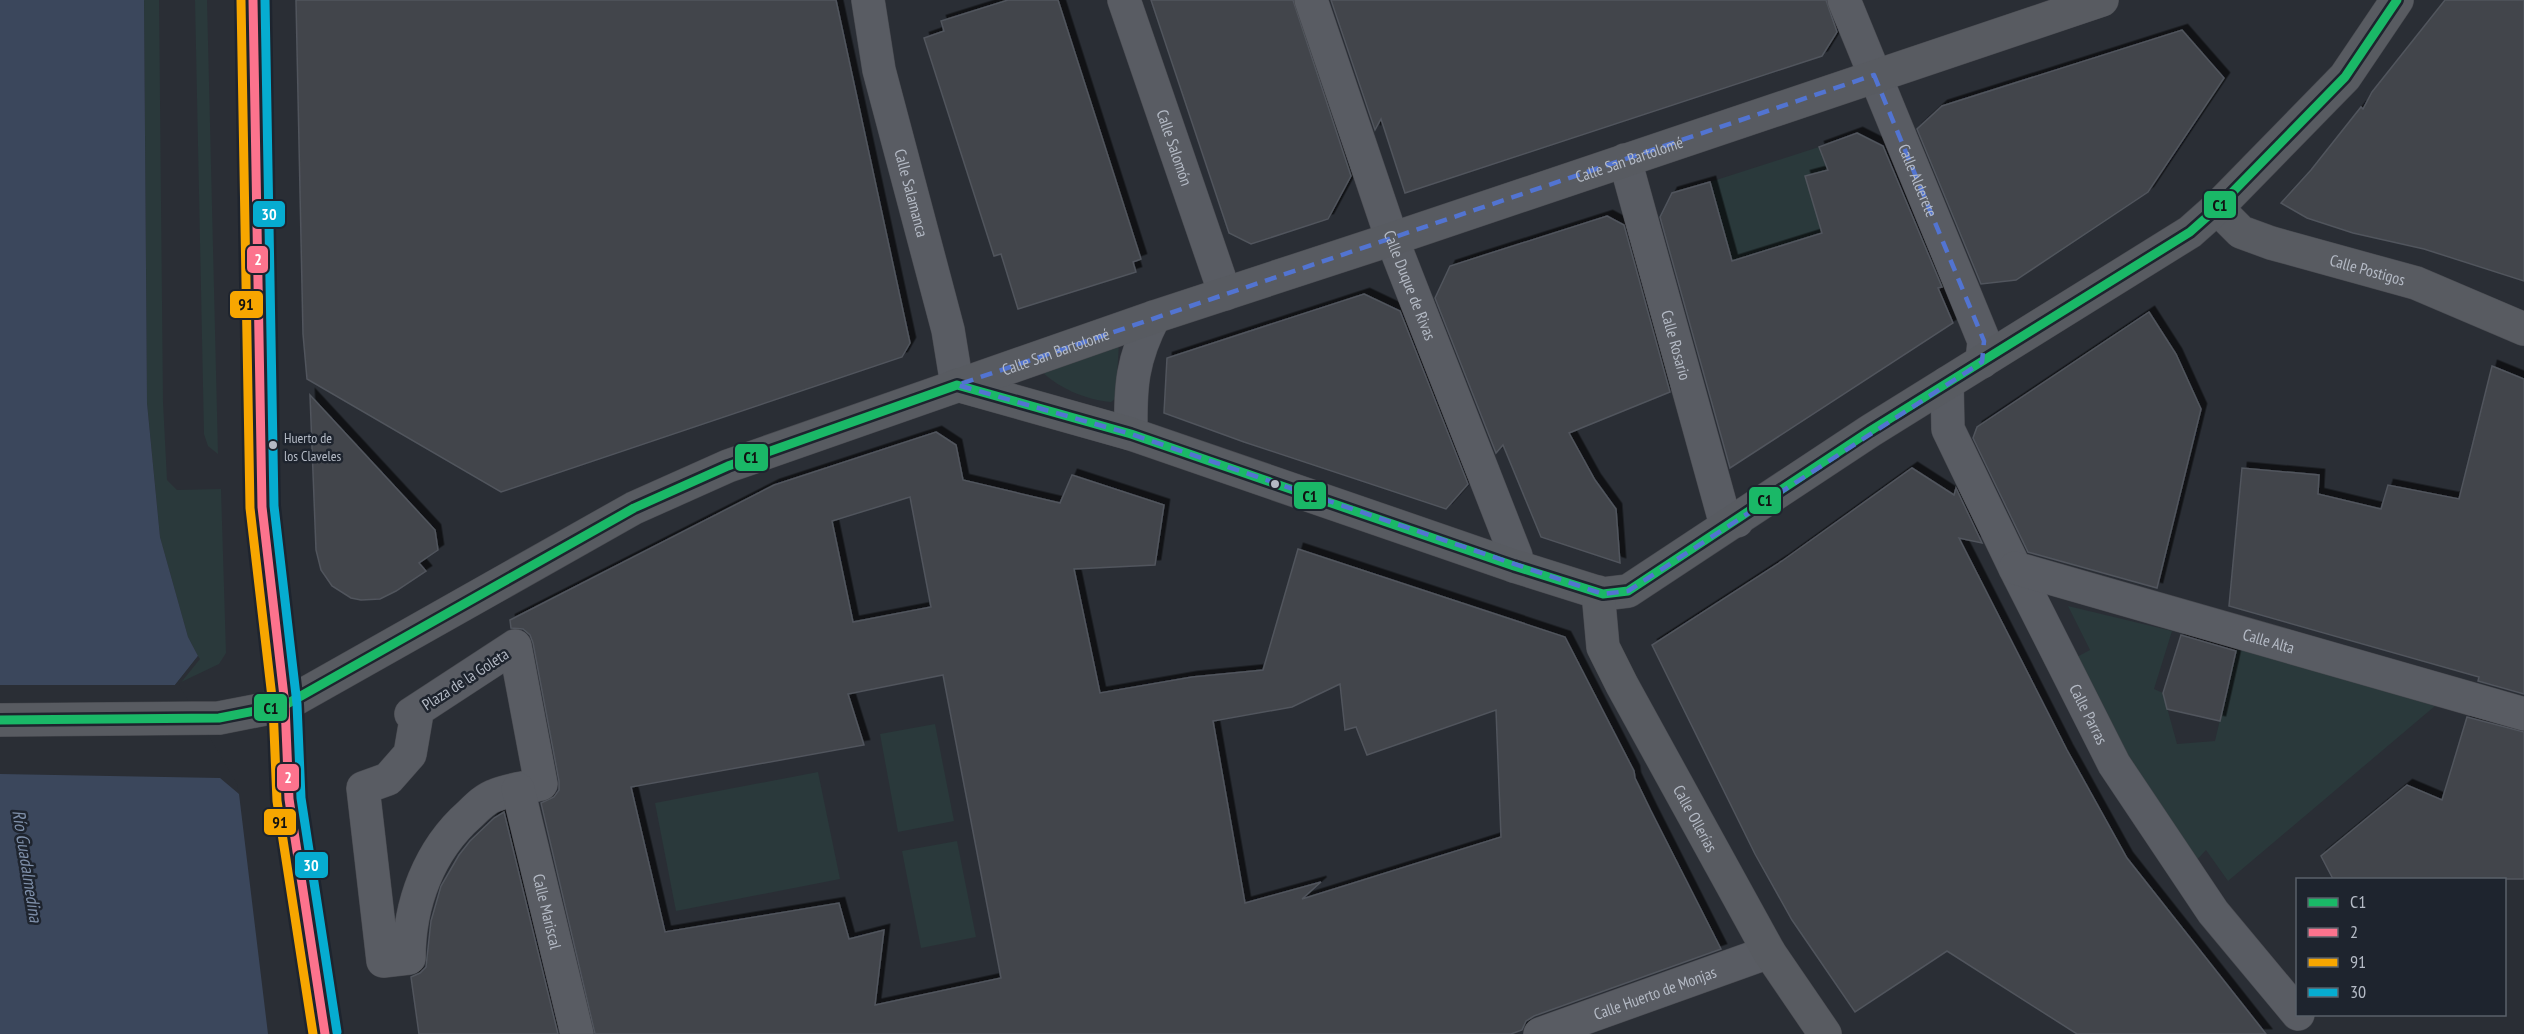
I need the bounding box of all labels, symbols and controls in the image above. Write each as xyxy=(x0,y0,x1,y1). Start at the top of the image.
street label: Calle Salomón xyxy=(1152,107,1197,188)
street label: Calle San Bartolomé xyxy=(1573,132,1686,187)
street label: Calle Alderete xyxy=(1894,141,1942,220)
street label: Calle Salamanca xyxy=(890,147,933,239)
line badge: C1 xyxy=(2203,190,2237,219)
text: C1 xyxy=(2213,195,2227,215)
line badge: 30 xyxy=(252,200,286,228)
text: 30 xyxy=(261,204,277,224)
street label: Calle Duque de Rivas xyxy=(1380,228,1441,343)
line badge: 2 xyxy=(246,245,269,274)
text: 2 xyxy=(254,249,262,269)
street label: Calle Postigos xyxy=(2328,250,2407,290)
line badge: 91 xyxy=(229,290,264,319)
text: 91 xyxy=(238,294,254,314)
street label: Calle Rosario xyxy=(1657,308,1695,382)
street label: Calle San Bartolomé xyxy=(999,323,1112,379)
place label: Huerto de los Claveles xyxy=(284,429,342,465)
marker: Huerto de los Claveles xyxy=(267,439,279,451)
line badge: C1 xyxy=(734,443,769,472)
text: C1 xyxy=(744,447,758,467)
unlabelled marker xyxy=(1269,478,1281,490)
line badge: C1 xyxy=(1293,481,1327,510)
text: C1 xyxy=(1303,486,1317,506)
line badge: C1 xyxy=(1748,486,1782,515)
text: C1 xyxy=(1758,490,1772,510)
street label: Calle Alta xyxy=(2241,624,2297,658)
street label: Plaza de la Goleta xyxy=(418,644,512,714)
street label: Calle Parras xyxy=(2065,681,2112,748)
line badge: C1 xyxy=(253,693,288,722)
text: C1 xyxy=(264,698,278,718)
line badge: 2 xyxy=(276,763,300,792)
text: 2 xyxy=(284,767,292,787)
street label: Calle Ollerías xyxy=(1669,781,1722,855)
water label: Río Guadalmedina xyxy=(7,808,48,924)
line badge: 91 xyxy=(263,808,297,836)
text: 91 xyxy=(272,812,288,832)
line badge: 30 xyxy=(294,851,329,879)
text: 30 xyxy=(303,855,319,875)
street label: Calle Mariscal xyxy=(529,872,566,951)
legend xyxy=(2296,878,2506,1016)
text: C1 xyxy=(2350,890,2366,913)
text: 2 xyxy=(2350,920,2358,943)
text: 91 xyxy=(2350,950,2366,973)
street label: Calle Huerto de Monjas xyxy=(1591,962,1719,1024)
text: 30 xyxy=(2350,980,2366,1003)

